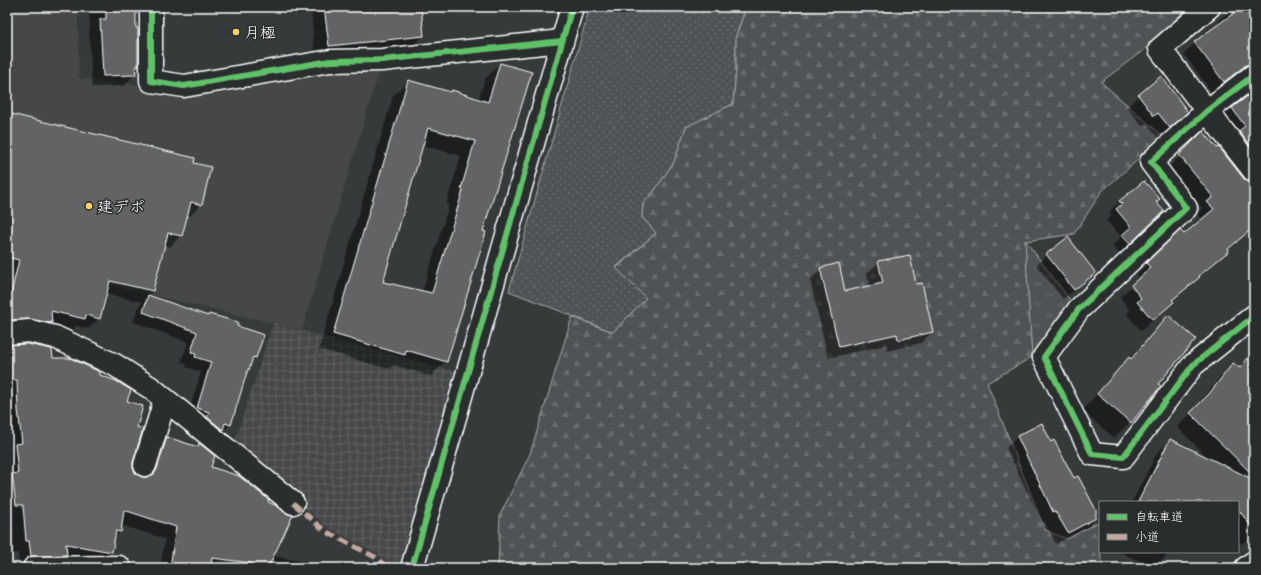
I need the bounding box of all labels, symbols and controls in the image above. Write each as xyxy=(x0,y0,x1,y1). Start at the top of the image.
place label: 月極 xyxy=(244,23,276,43)
marker: 月極 xyxy=(231,27,241,37)
place label: 建デポ xyxy=(97,197,145,217)
marker: 建デポ xyxy=(84,201,94,211)
legend xyxy=(1099,501,1239,553)
text: 自転車道 xyxy=(1135,509,1183,525)
text: 小道 xyxy=(1135,529,1159,545)

